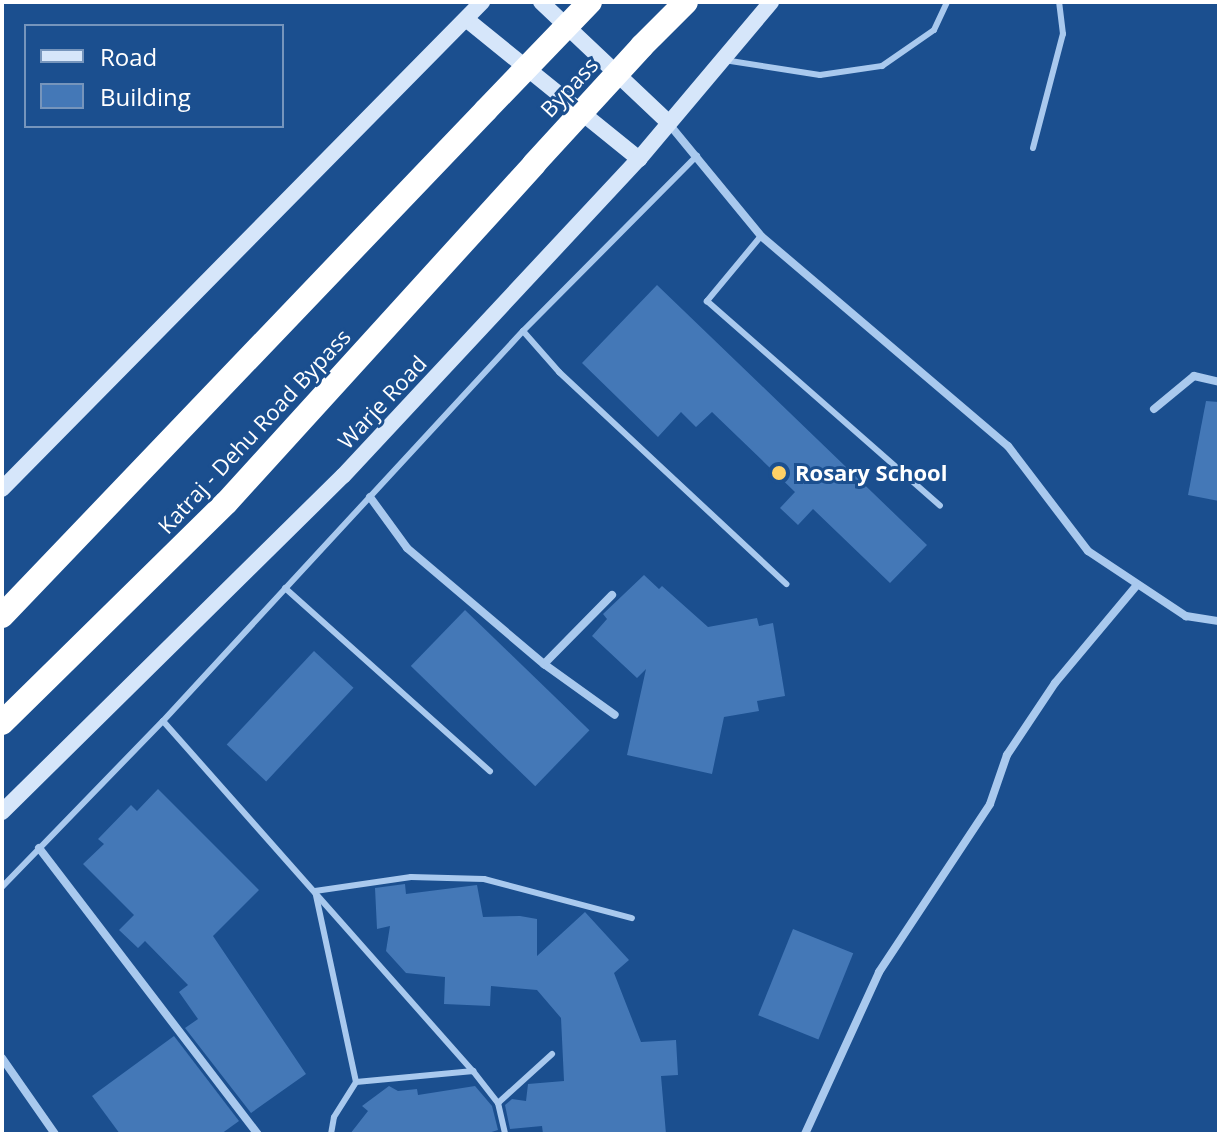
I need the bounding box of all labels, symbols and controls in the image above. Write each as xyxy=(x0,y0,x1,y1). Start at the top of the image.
legend xyxy=(24,24,284,128)
text: Road xyxy=(100,40,157,73)
street label: Bypass xyxy=(535,52,603,122)
text: Building xyxy=(100,80,191,113)
street label: Katraj - Dehu Road Bypass xyxy=(152,323,356,539)
street label: Warje Road xyxy=(332,350,432,454)
place label: Rosary School xyxy=(795,460,947,486)
marker: Rosary School xyxy=(770,464,788,482)

